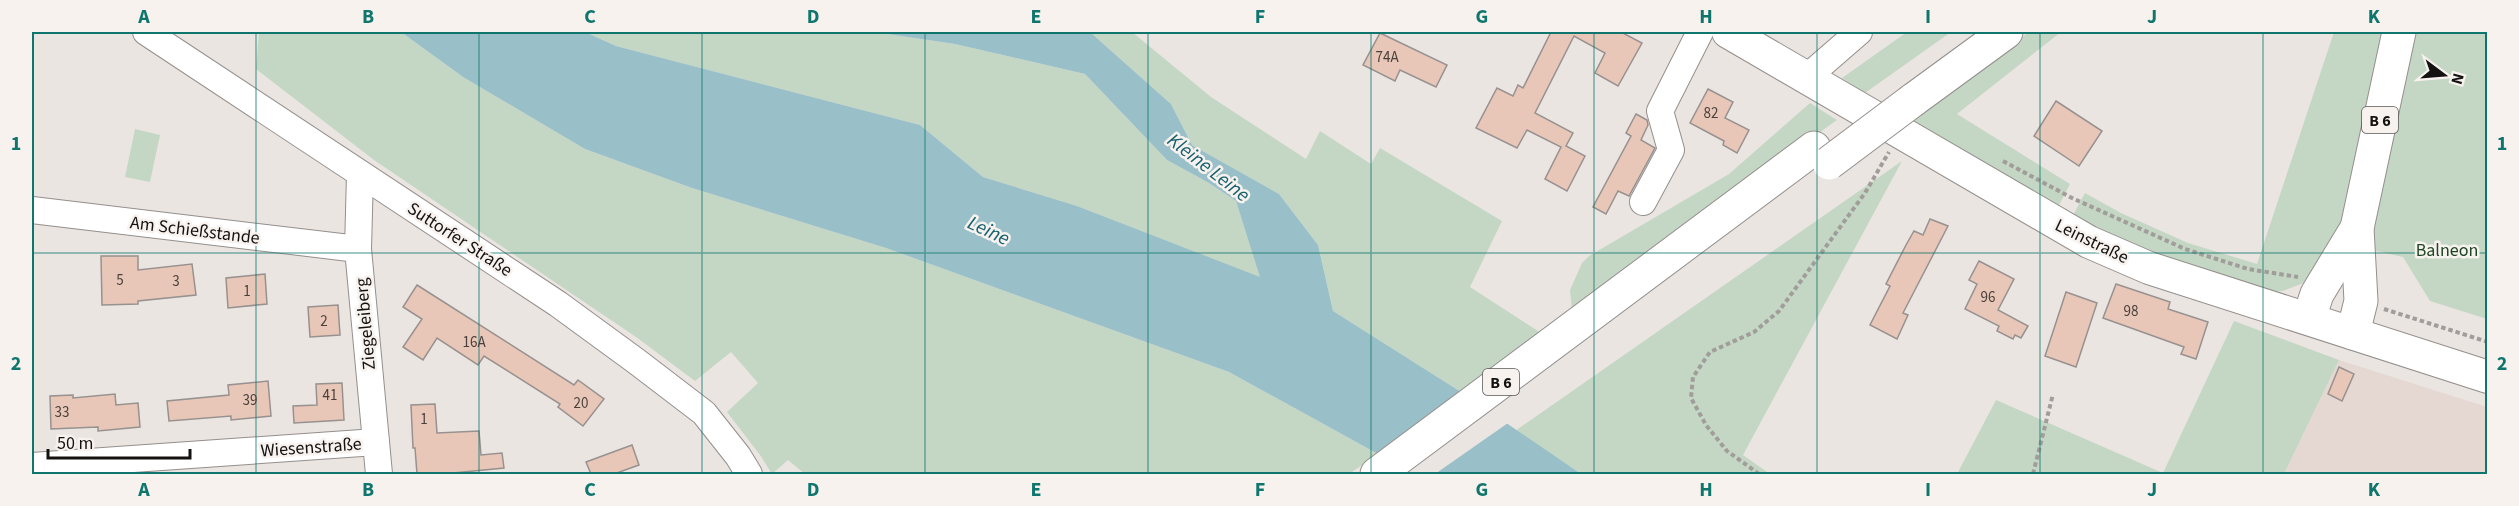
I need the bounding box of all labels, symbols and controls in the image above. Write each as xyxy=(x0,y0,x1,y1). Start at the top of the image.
text: A xyxy=(137,3,150,31)
text: B xyxy=(362,3,374,31)
text: C xyxy=(584,3,596,31)
text: D xyxy=(807,3,819,31)
text: E xyxy=(1031,3,1041,31)
text: F xyxy=(1255,3,1265,31)
text: G xyxy=(1476,3,1488,31)
text: H xyxy=(1699,3,1713,31)
text: I xyxy=(1925,3,1931,31)
text: J xyxy=(2147,3,2157,31)
text: K xyxy=(2368,3,2381,31)
north arrow xyxy=(2414,45,2474,105)
house number: 74A xyxy=(1375,47,1399,68)
text: N xyxy=(2445,71,2469,87)
house number: 82 xyxy=(1704,103,1718,124)
road number: B 6 xyxy=(2362,107,2398,133)
water label: Kleine Leine xyxy=(1161,127,1256,209)
text: 1 xyxy=(11,130,21,158)
text: 1 xyxy=(2497,130,2507,158)
street label: Suttorfer Straße xyxy=(402,196,517,283)
water label: Leine xyxy=(963,209,1014,253)
street label: Am Schießstande xyxy=(129,210,261,251)
street label: Leinstraße xyxy=(2051,213,2133,270)
park label: Balneon xyxy=(2416,238,2478,263)
house number: 5 xyxy=(116,270,124,291)
house number: 3 xyxy=(172,271,180,292)
street label: Ziegeleiberg xyxy=(349,277,382,371)
house number: 1 xyxy=(243,281,251,302)
house number: 96 xyxy=(1981,287,1995,308)
house number: 98 xyxy=(2124,301,2138,322)
house number: 2 xyxy=(320,311,328,332)
house number: 16A xyxy=(462,332,486,353)
text: 2 xyxy=(11,350,21,378)
text: 2 xyxy=(2497,350,2507,378)
road number: B 6 xyxy=(1483,369,1519,395)
house number: 41 xyxy=(323,385,337,406)
house number: 39 xyxy=(243,390,257,411)
house number: 20 xyxy=(574,393,588,414)
house number: 33 xyxy=(55,402,69,423)
house number: 1 xyxy=(420,409,428,430)
scale bar xyxy=(48,422,190,460)
text: 50 m xyxy=(57,431,93,456)
street label: Wiesenstraße xyxy=(260,431,362,464)
text: A xyxy=(137,476,150,504)
text: B xyxy=(362,476,374,504)
text: C xyxy=(584,476,596,504)
text: D xyxy=(807,476,819,504)
text: E xyxy=(1031,476,1041,504)
text: F xyxy=(1255,476,1265,504)
text: G xyxy=(1476,476,1488,504)
text: H xyxy=(1699,476,1713,504)
text: I xyxy=(1925,476,1931,504)
text: J xyxy=(2147,476,2157,504)
text: K xyxy=(2368,476,2381,504)

